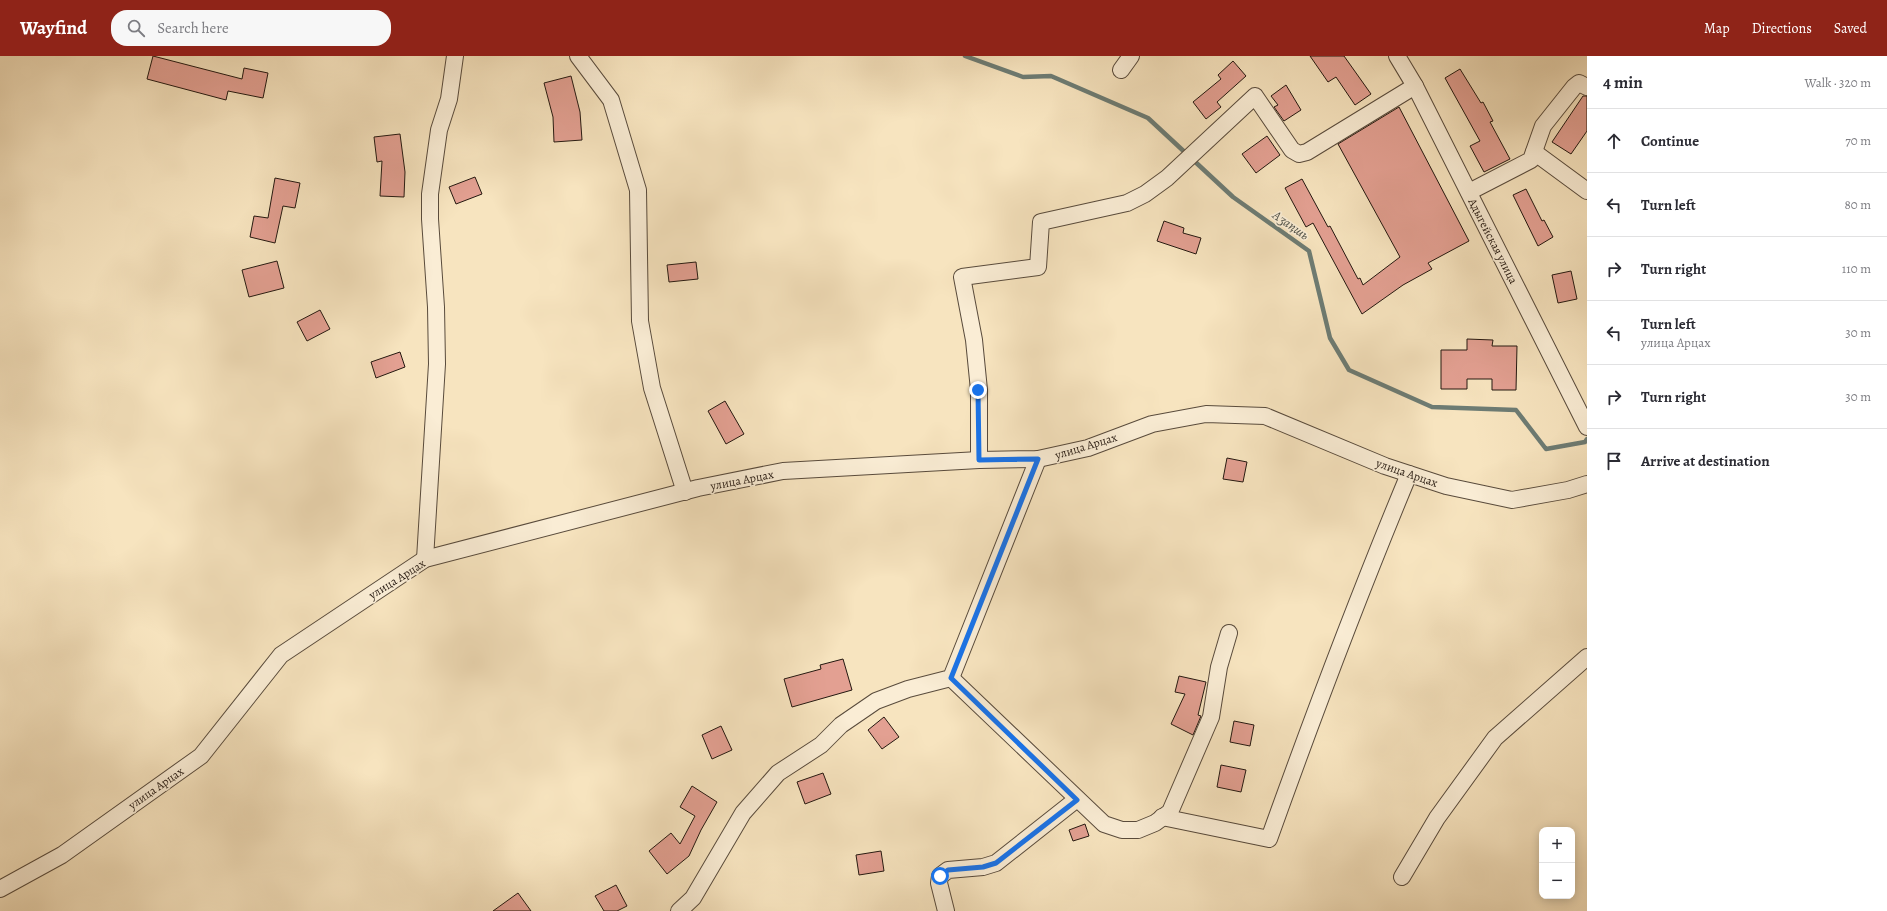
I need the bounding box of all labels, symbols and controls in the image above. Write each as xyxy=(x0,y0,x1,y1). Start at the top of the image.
search box xyxy=(111,10,391,46)
text: Wayfind xyxy=(20,15,87,41)
icon: search xyxy=(125,17,147,39)
text: Search here xyxy=(157,18,229,38)
text: Map xyxy=(1704,19,1730,38)
text: Directions xyxy=(1752,19,1812,38)
text: Saved xyxy=(1834,19,1867,38)
text: 4 min xyxy=(1603,71,1643,94)
text: Walk · 320 m xyxy=(1805,74,1871,91)
icon: ahead xyxy=(1603,130,1625,152)
text: Continue xyxy=(1641,131,1699,151)
text: 70 m xyxy=(1845,132,1871,149)
icon: left xyxy=(1603,194,1625,216)
street label: Адыгейская улица xyxy=(1464,195,1522,287)
text: Turn left xyxy=(1641,195,1696,215)
text: 80 m xyxy=(1844,196,1871,213)
water label: Аӡаԥшь xyxy=(1269,206,1313,244)
icon: right xyxy=(1603,258,1625,280)
text: Turn right xyxy=(1641,259,1706,279)
text: 110 m xyxy=(1842,260,1871,277)
text: Turn left xyxy=(1641,314,1696,334)
icon: left xyxy=(1603,322,1625,344)
text: 30 m xyxy=(1845,324,1871,341)
text: улица Арцах xyxy=(1641,334,1711,351)
route end xyxy=(969,381,987,399)
icon: right xyxy=(1603,386,1625,408)
text: Turn right xyxy=(1641,387,1706,407)
text: 30 m xyxy=(1845,388,1871,405)
street label: улица Арцах xyxy=(1052,429,1119,463)
icon: arrive xyxy=(1603,450,1625,472)
text: Arrive at destination xyxy=(1641,451,1770,471)
street label: улица Арцах xyxy=(1373,455,1440,491)
street label: улица Арцах xyxy=(708,466,775,494)
street label: улица Арцах xyxy=(365,555,429,603)
street label: улица Арцах xyxy=(124,763,187,814)
map controls xyxy=(1539,827,1575,899)
button: + xyxy=(1539,827,1575,863)
button: − xyxy=(1539,863,1575,899)
route start xyxy=(931,867,949,885)

